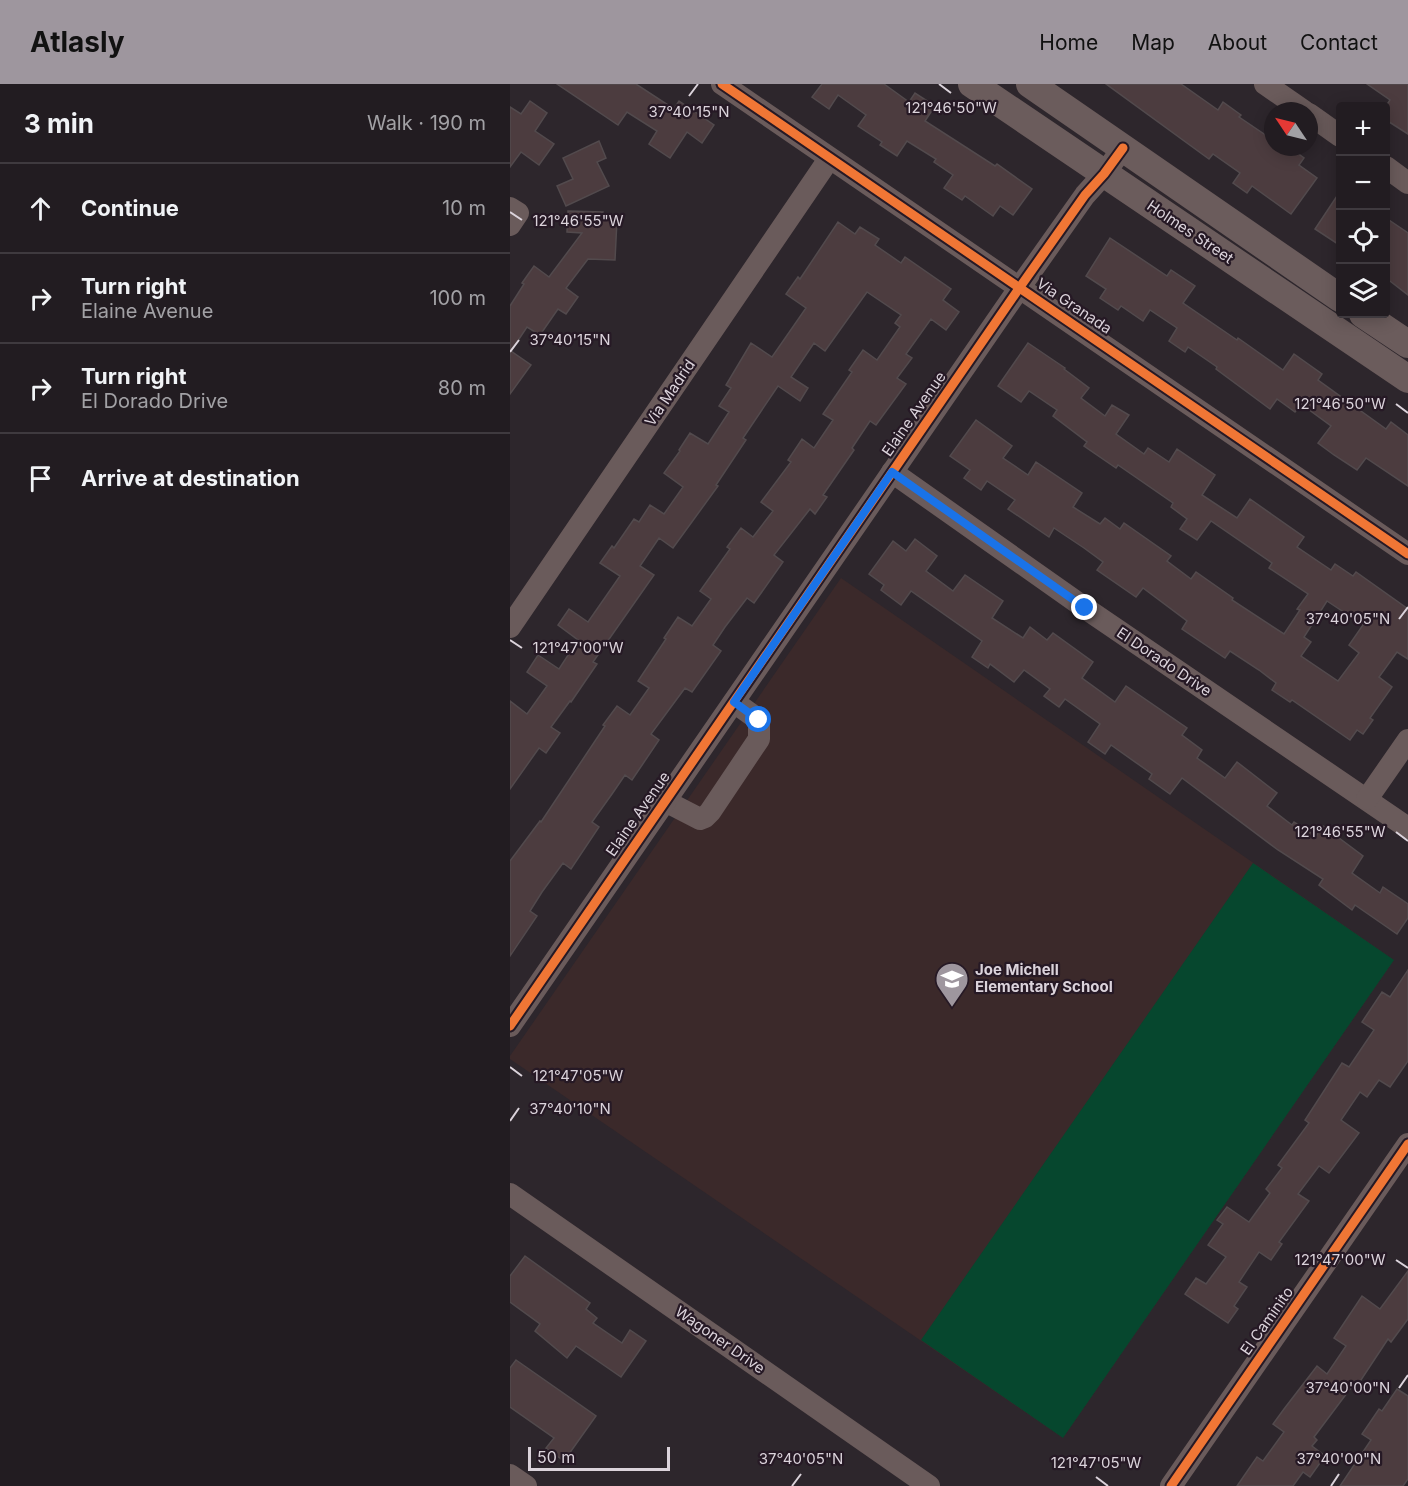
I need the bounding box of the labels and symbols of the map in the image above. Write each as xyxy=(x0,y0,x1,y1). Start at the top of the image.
text: 121°46'50"W xyxy=(905,98,997,117)
text: 37°40'15"N xyxy=(648,102,730,121)
north arrow xyxy=(1264,102,1318,156)
street label: Holmes Street xyxy=(1143,196,1237,268)
text: 121°46'55"W xyxy=(533,211,624,230)
street label: Via Granada xyxy=(1033,273,1116,338)
text: 37°40'15"N xyxy=(529,330,611,349)
street label: Via Madrid xyxy=(640,356,699,430)
street label: Elaine Avenue xyxy=(877,368,950,460)
text: 121°46'50"W xyxy=(1294,394,1386,413)
route end xyxy=(1071,594,1097,620)
text: 37°40'05"N xyxy=(1306,609,1390,628)
street label: El Dorado Drive xyxy=(1113,623,1215,700)
text: 121°47'00"W xyxy=(533,638,624,657)
route start xyxy=(745,706,771,732)
street label: Elaine Avenue xyxy=(601,768,674,860)
text: 121°46'55"W xyxy=(1295,822,1386,841)
place label: Joe Michell Elementary School xyxy=(975,960,1113,996)
school or university icon: Joe Michell Elementary School xyxy=(934,961,970,1008)
text: 121°47'05"W xyxy=(533,1066,623,1085)
text: 37°40'10"N xyxy=(529,1099,611,1118)
text: 121°47'00"W xyxy=(1295,1250,1386,1269)
street label: El Caminito xyxy=(1236,1283,1297,1359)
street label: Wagoner Drive xyxy=(672,1302,769,1378)
text: 37°40'00"N xyxy=(1306,1378,1390,1397)
scale bar xyxy=(528,1444,670,1472)
text: 37°40'05"N xyxy=(759,1449,843,1468)
text: 37°40'00"N xyxy=(1297,1449,1381,1468)
text: 121°47'05"W xyxy=(1051,1453,1141,1472)

